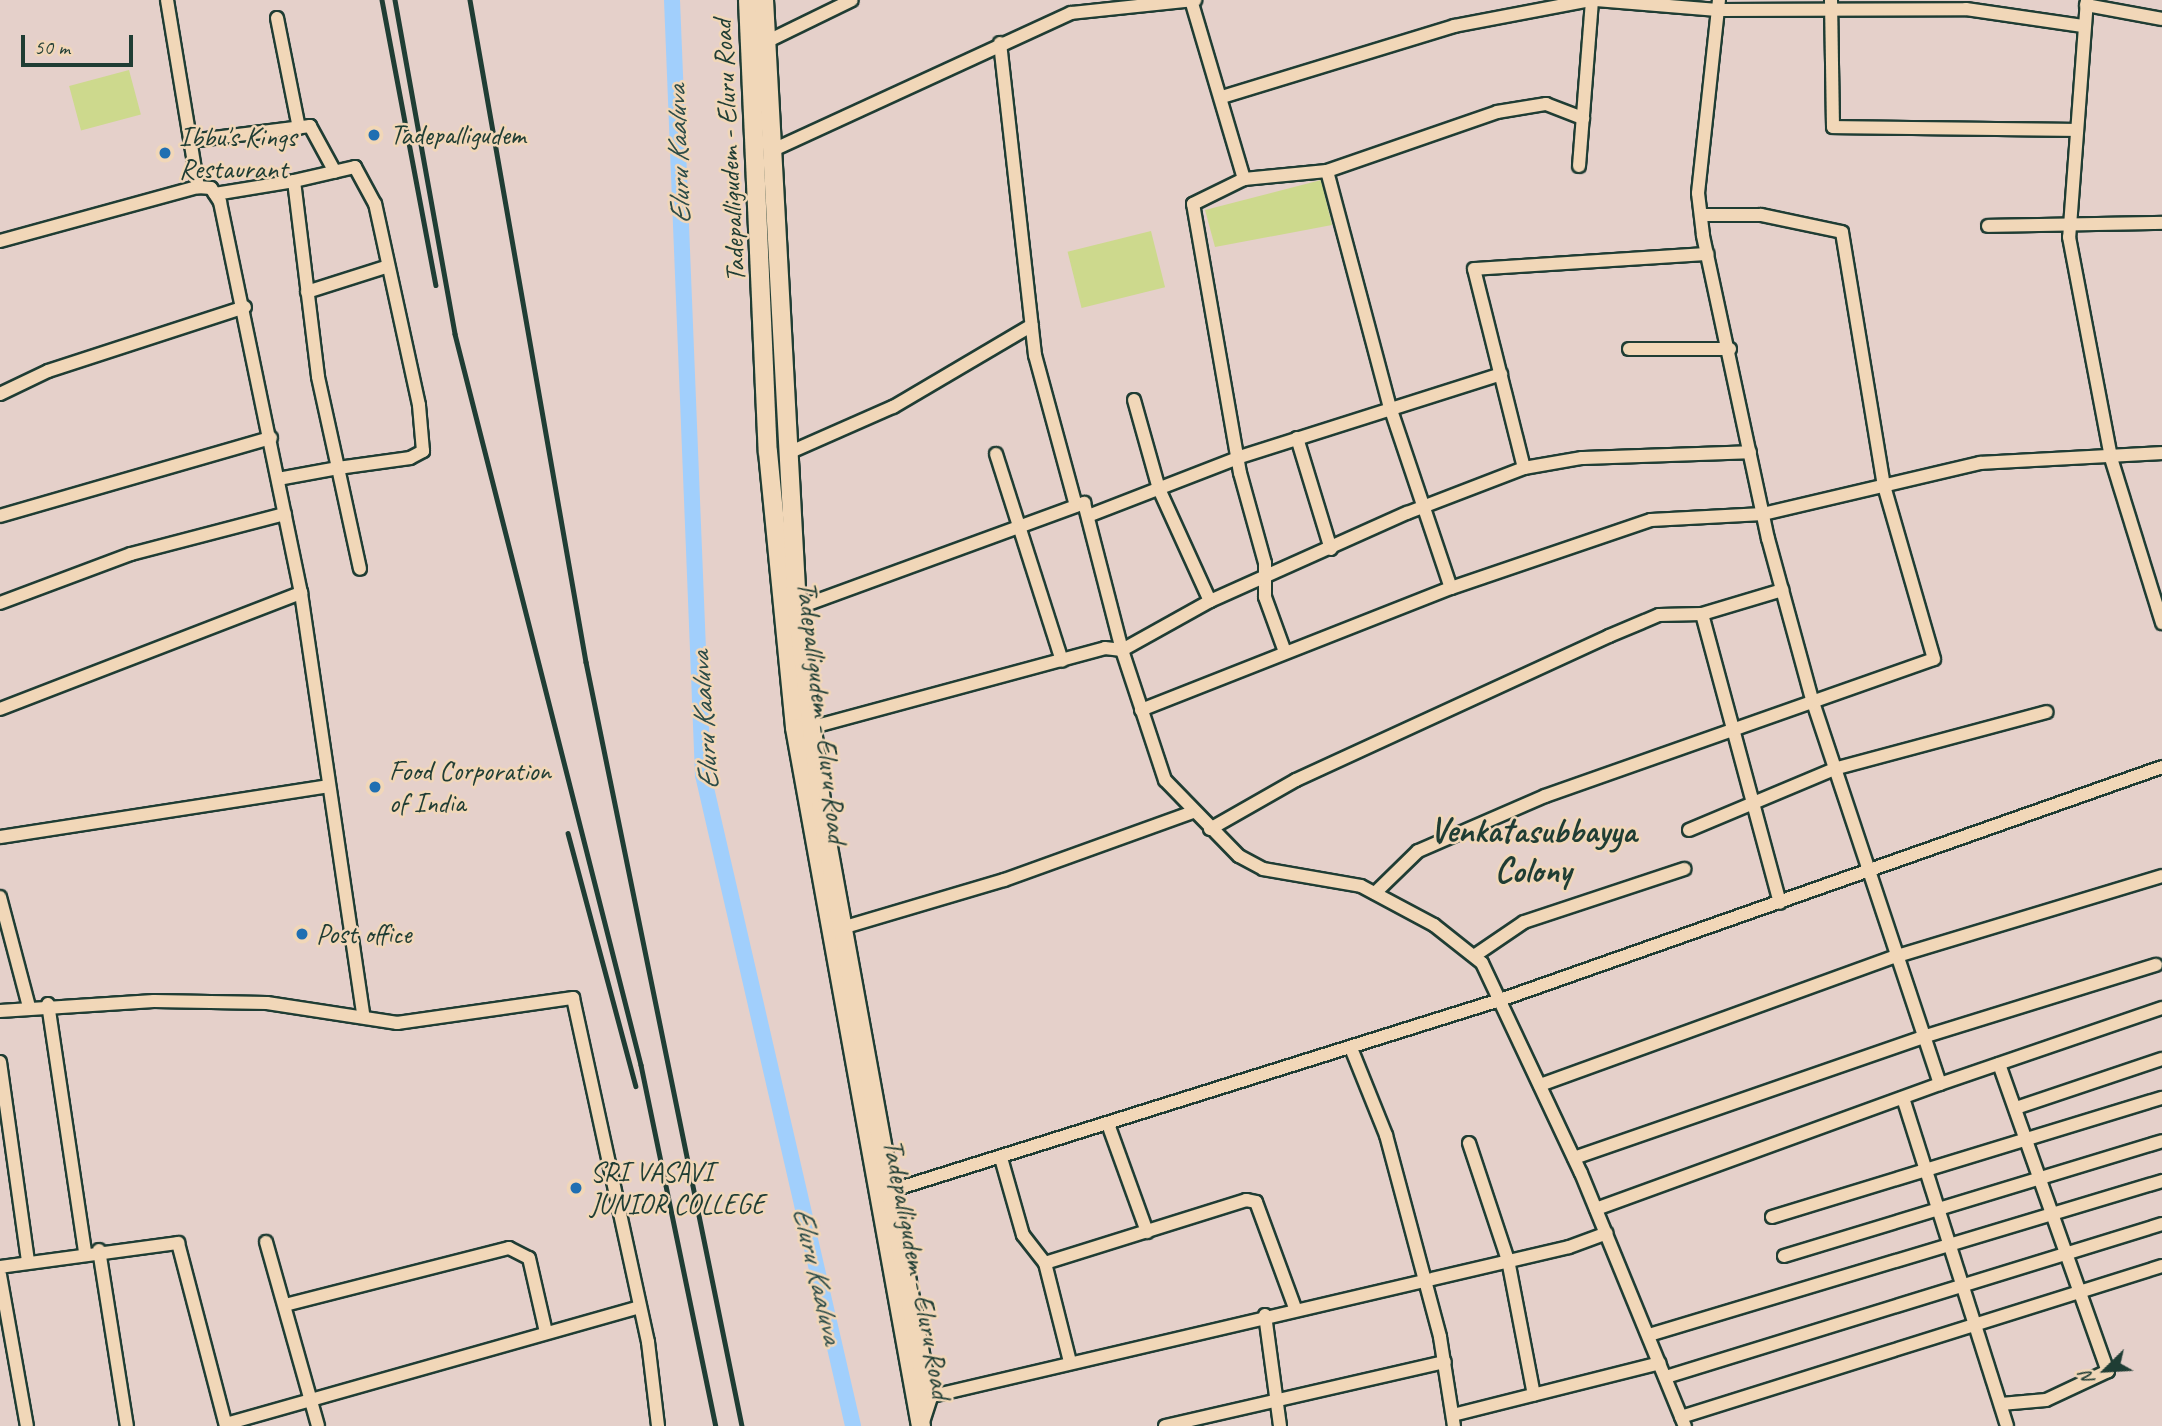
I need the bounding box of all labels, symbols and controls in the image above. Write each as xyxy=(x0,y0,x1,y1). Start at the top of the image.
street label: Tadepalligudem - Eluru Road xyxy=(705,19,753,283)
scale bar xyxy=(24,21,136,65)
text: 50 m xyxy=(34,34,70,60)
water label: Eluru Kaaluva xyxy=(658,85,698,225)
place label: Tadepalligudem xyxy=(390,118,525,152)
place label: Ibbu's Kings Restaurant xyxy=(179,120,296,186)
marker: Tadepalligudem xyxy=(364,125,384,145)
marker: Ibbu's Kings Restaurant xyxy=(157,145,173,161)
street label: Tadepalligudem - Eluru Road xyxy=(789,580,855,844)
water label: Eluru Kaaluva xyxy=(681,650,727,792)
place label: Food Corporation of India xyxy=(389,754,551,820)
marker: Food Corporation of India xyxy=(367,779,383,795)
district label: Venkatasubbayya Colony xyxy=(1430,810,1636,892)
place label: Post office xyxy=(316,917,411,951)
marker: Post office xyxy=(294,926,310,942)
street label: Tadepalligudem - Eluru Road xyxy=(875,1137,959,1401)
place label: SRI VASAVI JUNIOR COLLEGE xyxy=(590,1155,765,1221)
marker: SRI VASAVI JUNIOR COLLEGE xyxy=(568,1180,584,1196)
water label: Eluru Kaaluva xyxy=(785,1203,851,1347)
north arrow xyxy=(2071,1335,2141,1405)
text: N xyxy=(2073,1368,2100,1389)

